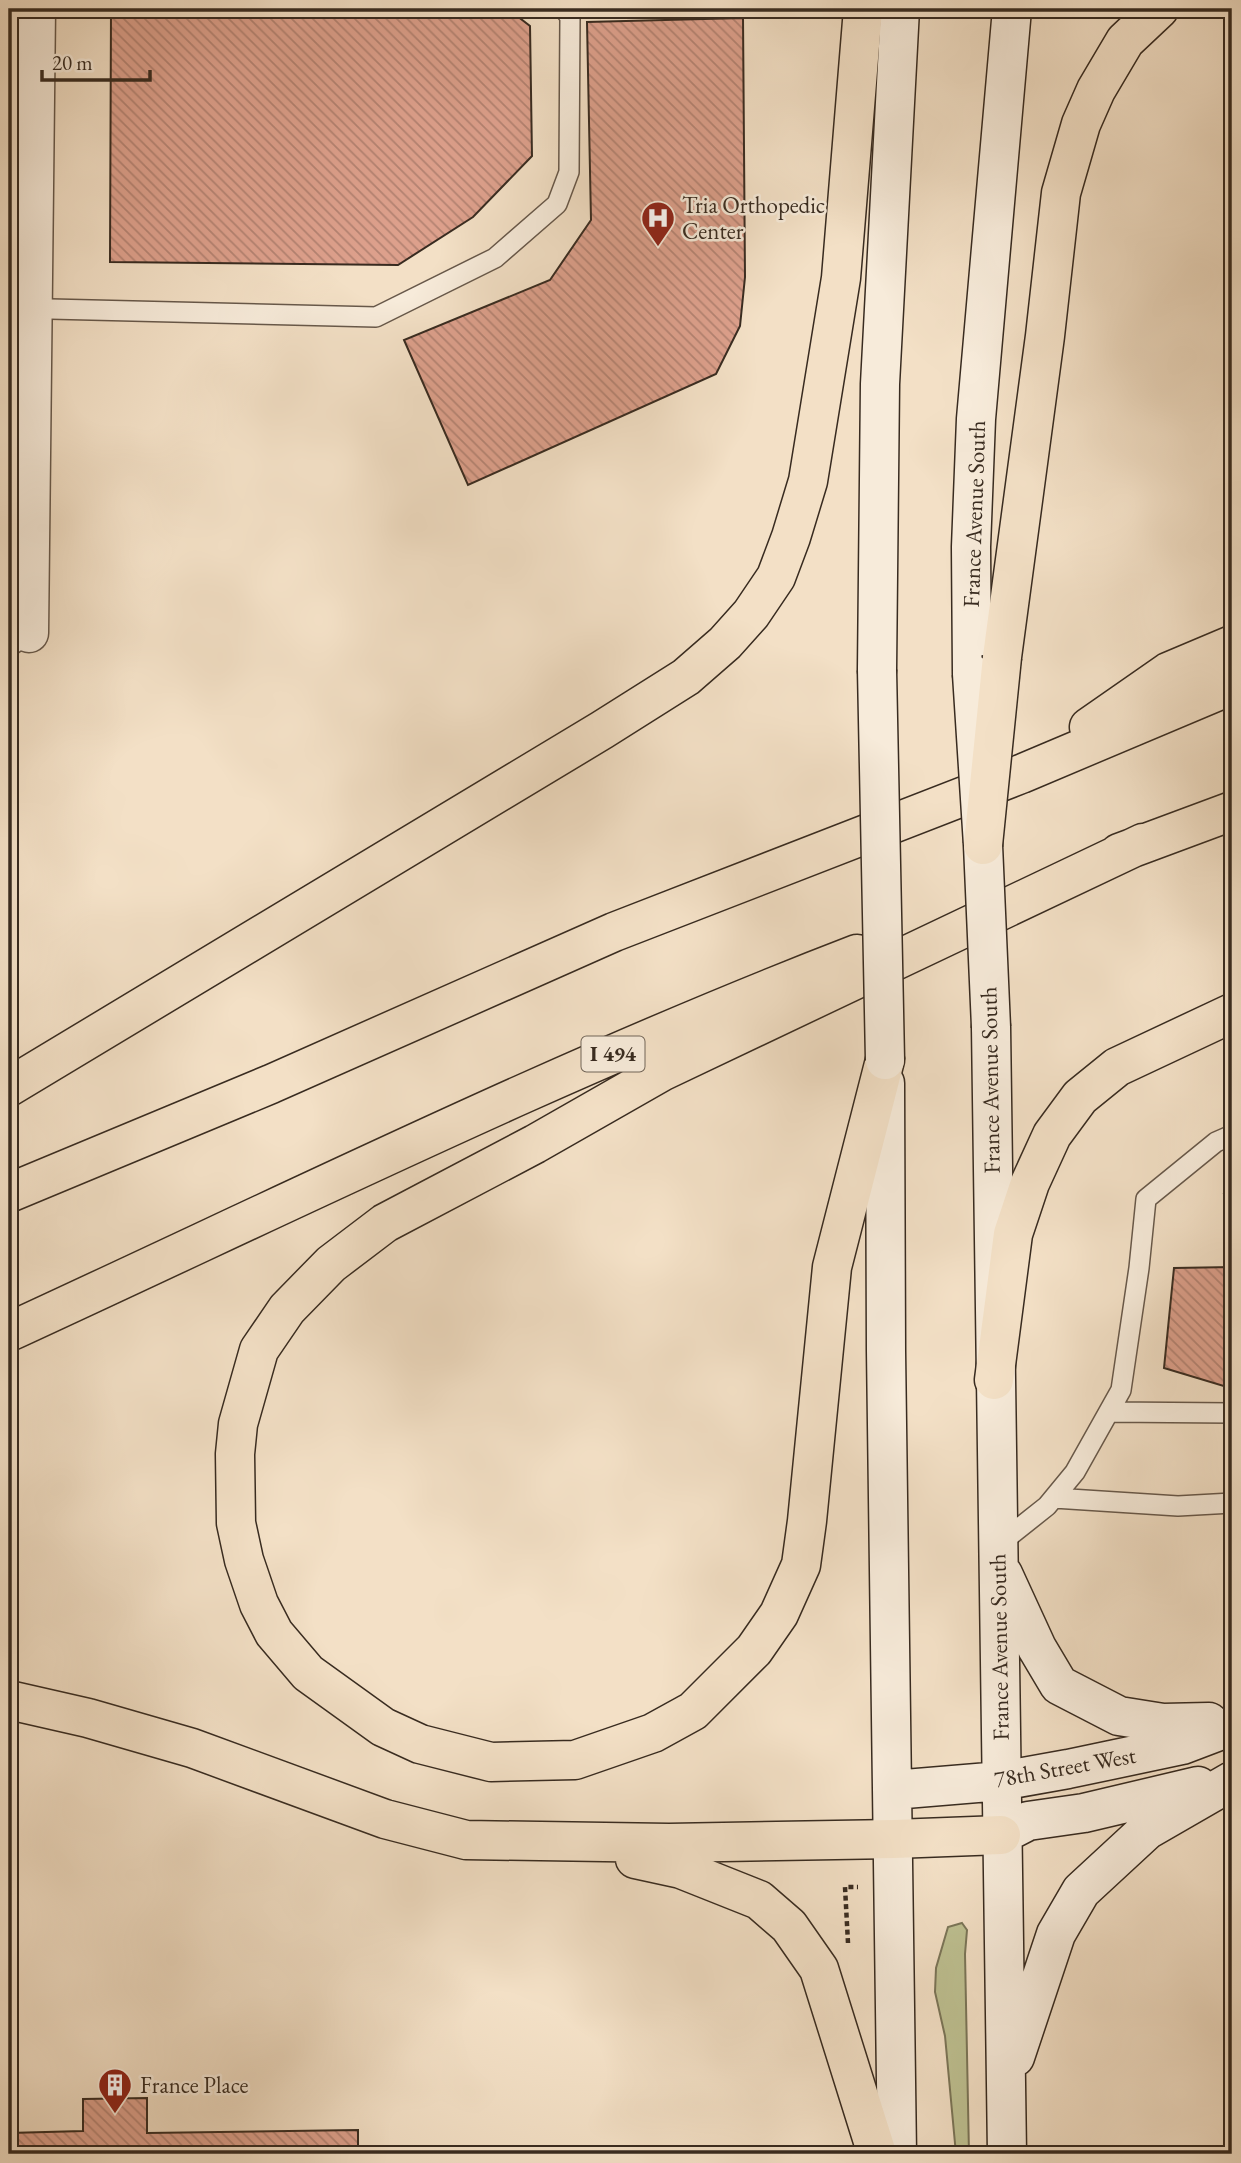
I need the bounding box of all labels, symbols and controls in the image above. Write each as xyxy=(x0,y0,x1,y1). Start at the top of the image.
scale bar xyxy=(42,38,150,82)
text: 20 m xyxy=(52,49,93,76)
place label: Tria Orthopedic Center xyxy=(682,190,825,246)
hospital icon: Tria Orthopedic Center xyxy=(639,199,677,248)
street label: France Avenue South xyxy=(956,420,992,608)
street label: France Avenue South xyxy=(973,986,1007,1174)
road number: I 494 xyxy=(582,1036,644,1072)
street label: France Avenue South xyxy=(982,1553,1016,1741)
street label: 78th Street West xyxy=(992,1740,1139,1794)
building icon: France Place xyxy=(96,2066,134,2115)
place label: France Place xyxy=(140,2070,249,2100)

